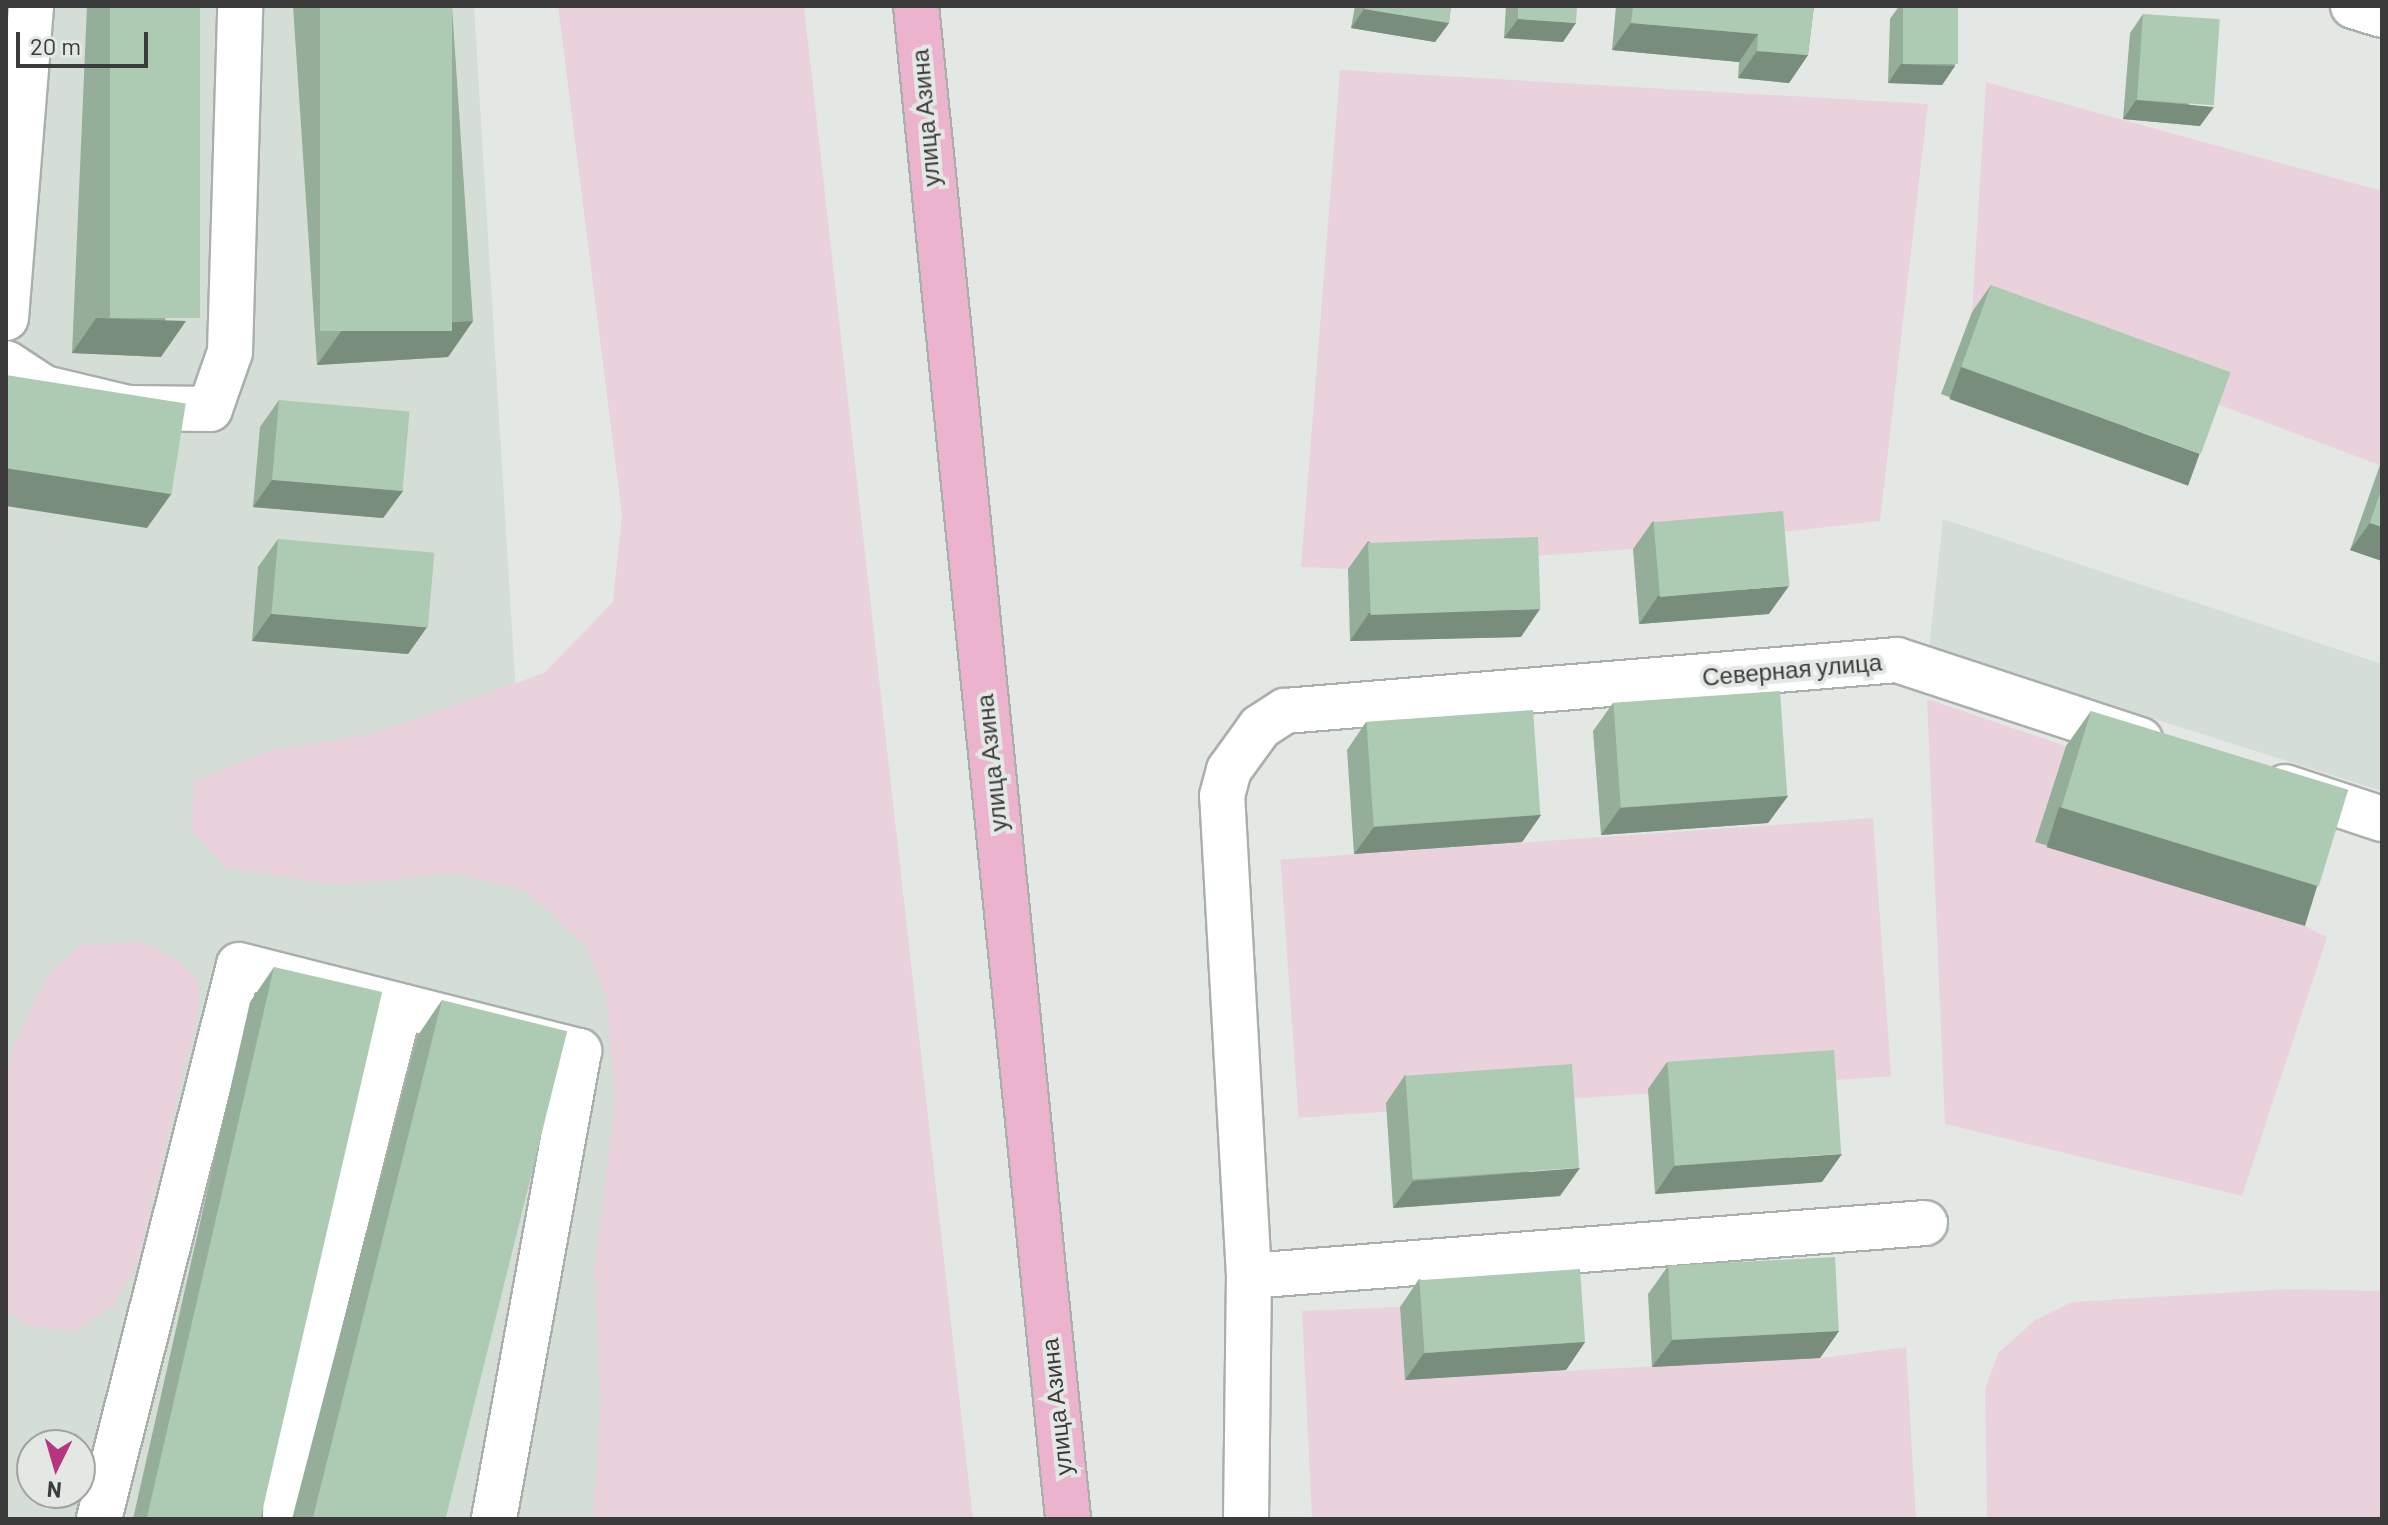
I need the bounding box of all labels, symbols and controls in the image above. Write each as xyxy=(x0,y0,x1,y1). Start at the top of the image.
scale bar xyxy=(20,16,152,66)
text: 20 m xyxy=(30,31,81,60)
street label: улица Азина xyxy=(905,48,945,188)
street label: Северная улица xyxy=(1701,647,1883,691)
street label: улица Азина xyxy=(969,693,1013,833)
street label: улица Азина xyxy=(1034,1337,1078,1477)
north arrow xyxy=(16,1429,96,1509)
text: N xyxy=(46,1477,63,1505)

